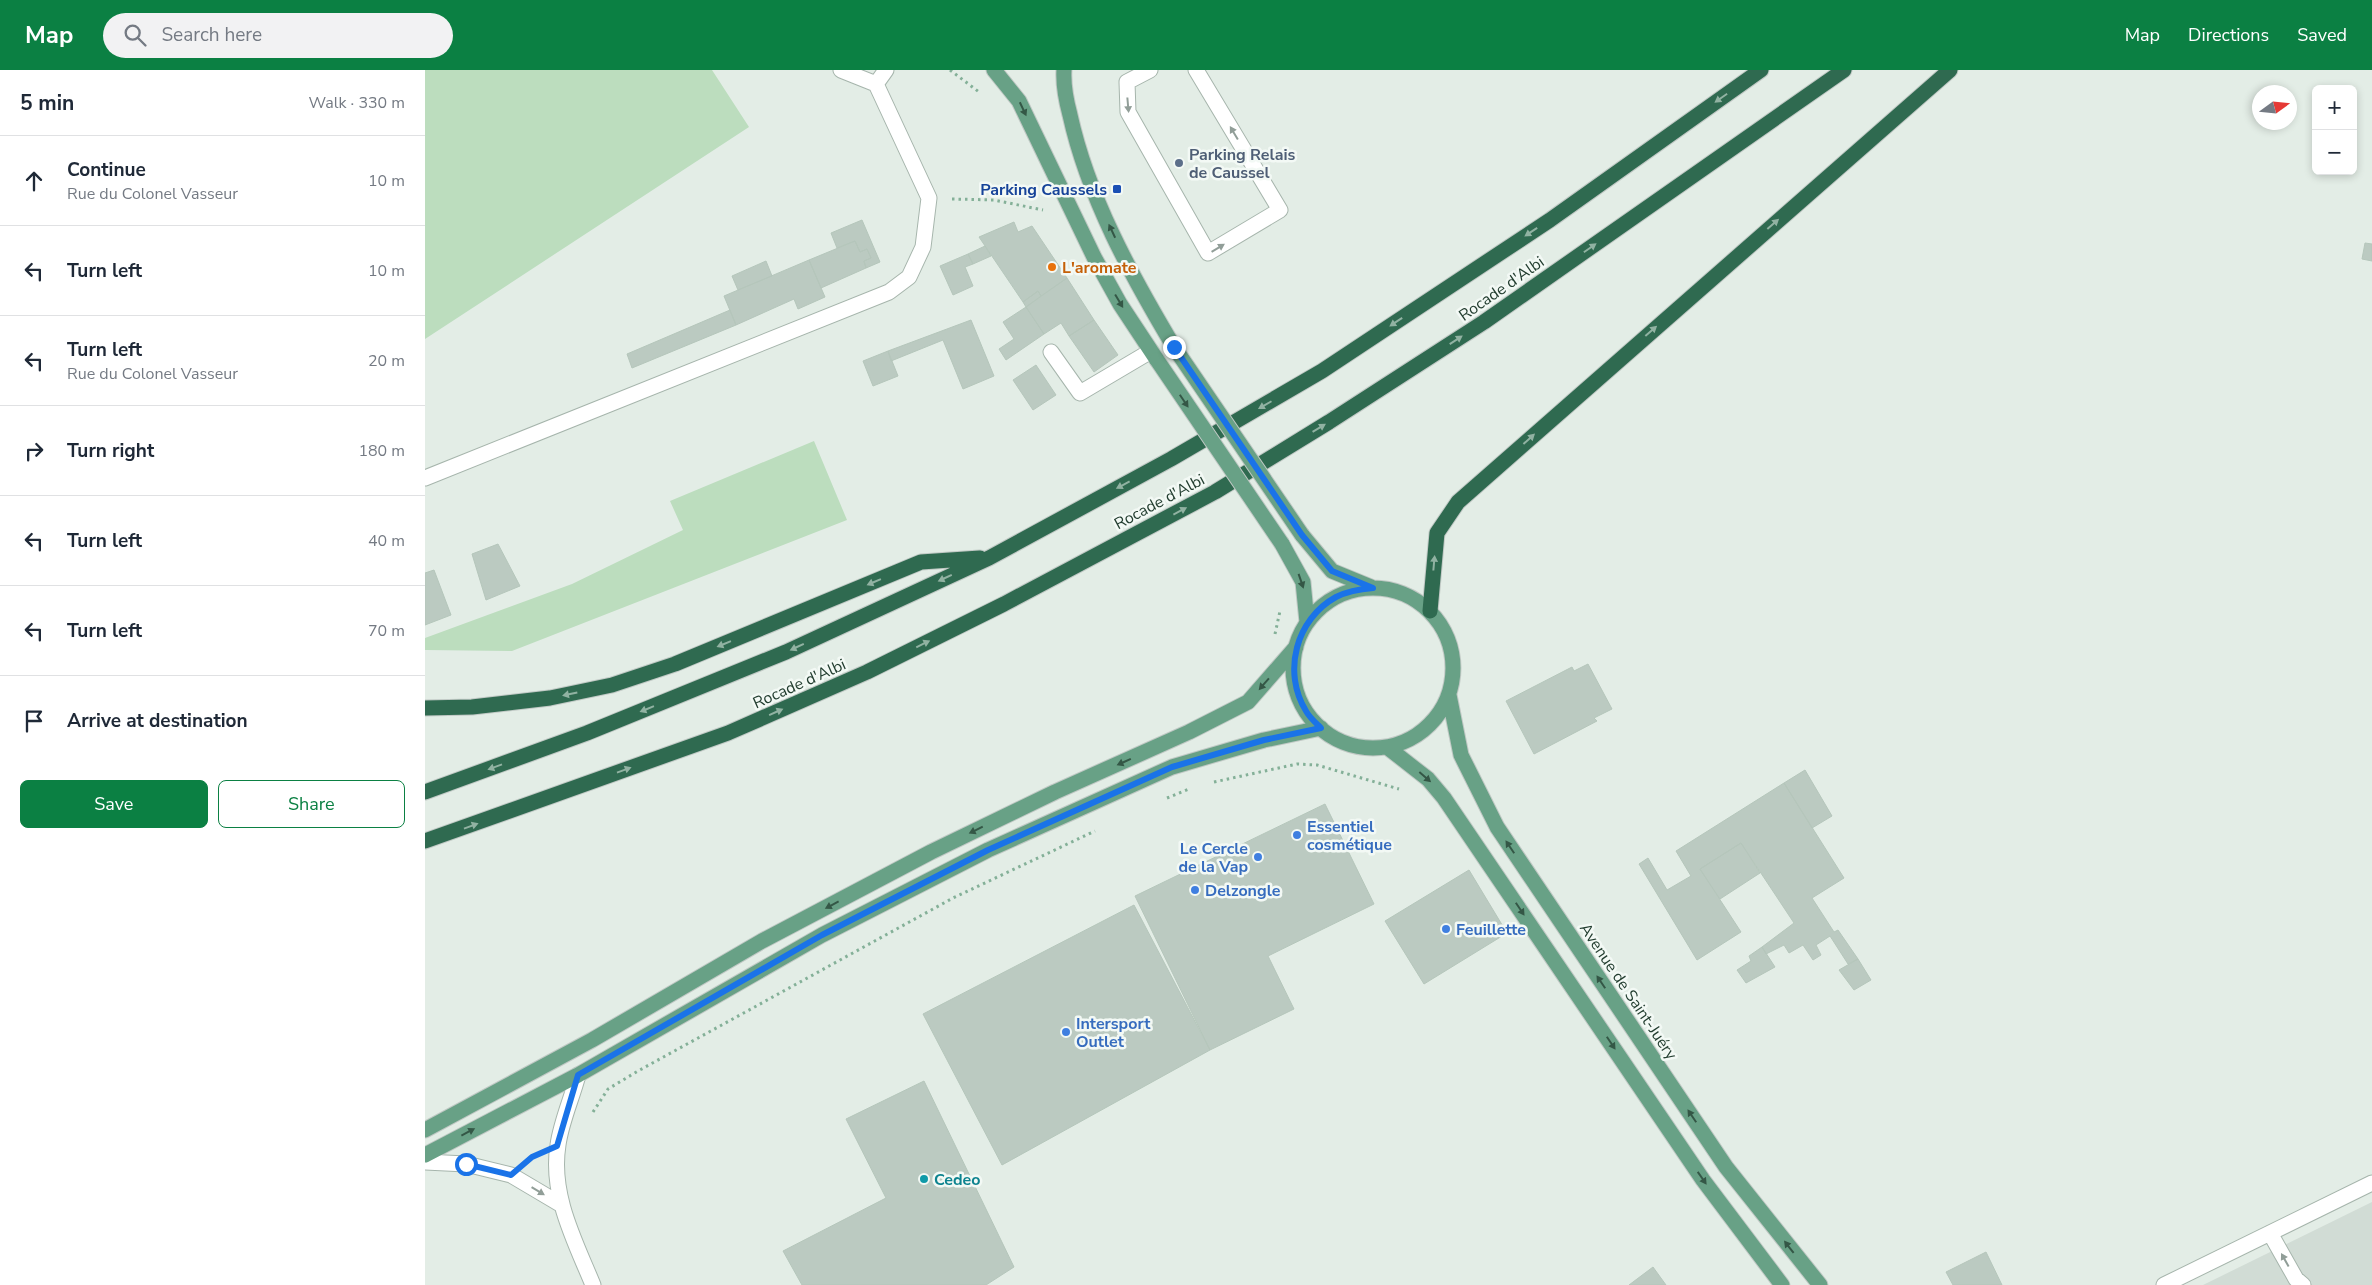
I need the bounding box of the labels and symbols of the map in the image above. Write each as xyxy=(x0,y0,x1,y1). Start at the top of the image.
north arrow xyxy=(2252,85,2297,130)
one-way arrow xyxy=(1714,93,1728,103)
one-way arrow xyxy=(1124,97,1132,113)
one-way arrow xyxy=(1020,102,1028,116)
one-way arrow xyxy=(1229,126,1238,139)
place label: Parking Relais de Caussel xyxy=(1189,144,1295,184)
marker: Parking Relais de Caussel xyxy=(1173,157,1185,169)
place label: Parking Caussels xyxy=(980,179,1107,201)
marker: Parking Caussels xyxy=(1111,183,1123,195)
one-way arrow xyxy=(1767,219,1780,230)
one-way arrow xyxy=(1108,224,1116,238)
one-way arrow xyxy=(1524,228,1538,237)
one-way arrow xyxy=(1211,243,1224,252)
one-way arrow xyxy=(1583,243,1597,253)
street label: Rocade d'Albi xyxy=(1455,251,1549,326)
place label: L'aromate xyxy=(1062,257,1137,279)
marker: L'aromate xyxy=(1046,261,1058,273)
one-way arrow xyxy=(1114,295,1123,308)
one-way arrow xyxy=(1389,318,1403,327)
one-way arrow xyxy=(1645,326,1657,337)
one-way arrow xyxy=(1449,335,1463,345)
route end xyxy=(1163,336,1186,359)
one-way arrow xyxy=(1179,394,1189,407)
one-way arrow xyxy=(1258,400,1271,409)
one-way arrow xyxy=(1313,423,1326,433)
one-way arrow xyxy=(1523,433,1535,445)
street label: Rocade d'Albi xyxy=(1110,469,1209,535)
one-way arrow xyxy=(1116,481,1131,489)
one-way arrow xyxy=(1172,507,1187,515)
one-way arrow xyxy=(1430,554,1438,570)
one-way arrow xyxy=(1297,574,1305,589)
one-way arrow xyxy=(938,575,952,583)
one-way arrow xyxy=(867,578,881,586)
one-way arrow xyxy=(716,640,731,648)
one-way arrow xyxy=(916,640,930,648)
one-way arrow xyxy=(790,643,805,651)
street label: Rocade d'Albi xyxy=(749,654,849,714)
one-way arrow xyxy=(1258,677,1270,689)
one-way arrow xyxy=(561,690,577,698)
one-way arrow xyxy=(640,705,654,713)
one-way arrow xyxy=(769,707,783,715)
one-way arrow xyxy=(1117,758,1131,766)
one-way arrow xyxy=(488,764,503,771)
one-way arrow xyxy=(617,766,632,774)
one-way arrow xyxy=(1418,772,1431,783)
place label: Essentiel cosmétique xyxy=(1307,816,1392,856)
one-way arrow xyxy=(464,822,479,829)
one-way arrow xyxy=(969,827,983,835)
marker: Essentiel cosmétique xyxy=(1291,829,1303,841)
place label: Le Cercle de la Vap xyxy=(1178,838,1248,878)
one-way arrow xyxy=(1506,840,1515,854)
marker: Le Cercle de la Vap xyxy=(1252,851,1264,863)
place label: Delzongle xyxy=(1205,880,1281,902)
marker: Delzongle xyxy=(1189,884,1201,896)
one-way arrow xyxy=(824,901,839,909)
one-way arrow xyxy=(1515,902,1525,915)
place label: Feuillette xyxy=(1456,919,1526,941)
street label: Avenue de Saint-Juéry xyxy=(1574,919,1683,1065)
marker: Feuillette xyxy=(1440,923,1452,935)
one-way arrow xyxy=(1597,975,1606,989)
place label: Intersport Outlet xyxy=(1076,1013,1151,1053)
marker: Intersport Outlet xyxy=(1060,1026,1072,1038)
one-way arrow xyxy=(1606,1036,1616,1050)
one-way arrow xyxy=(1687,1110,1697,1123)
one-way arrow xyxy=(461,1128,475,1136)
route start xyxy=(455,1153,478,1176)
place label: Cedeo xyxy=(934,1169,980,1191)
one-way arrow xyxy=(1697,1171,1707,1184)
marker: Cedeo xyxy=(918,1173,930,1185)
one-way arrow xyxy=(531,1186,544,1195)
one-way arrow xyxy=(1784,1241,1795,1254)
one-way arrow xyxy=(2281,1253,2290,1267)

